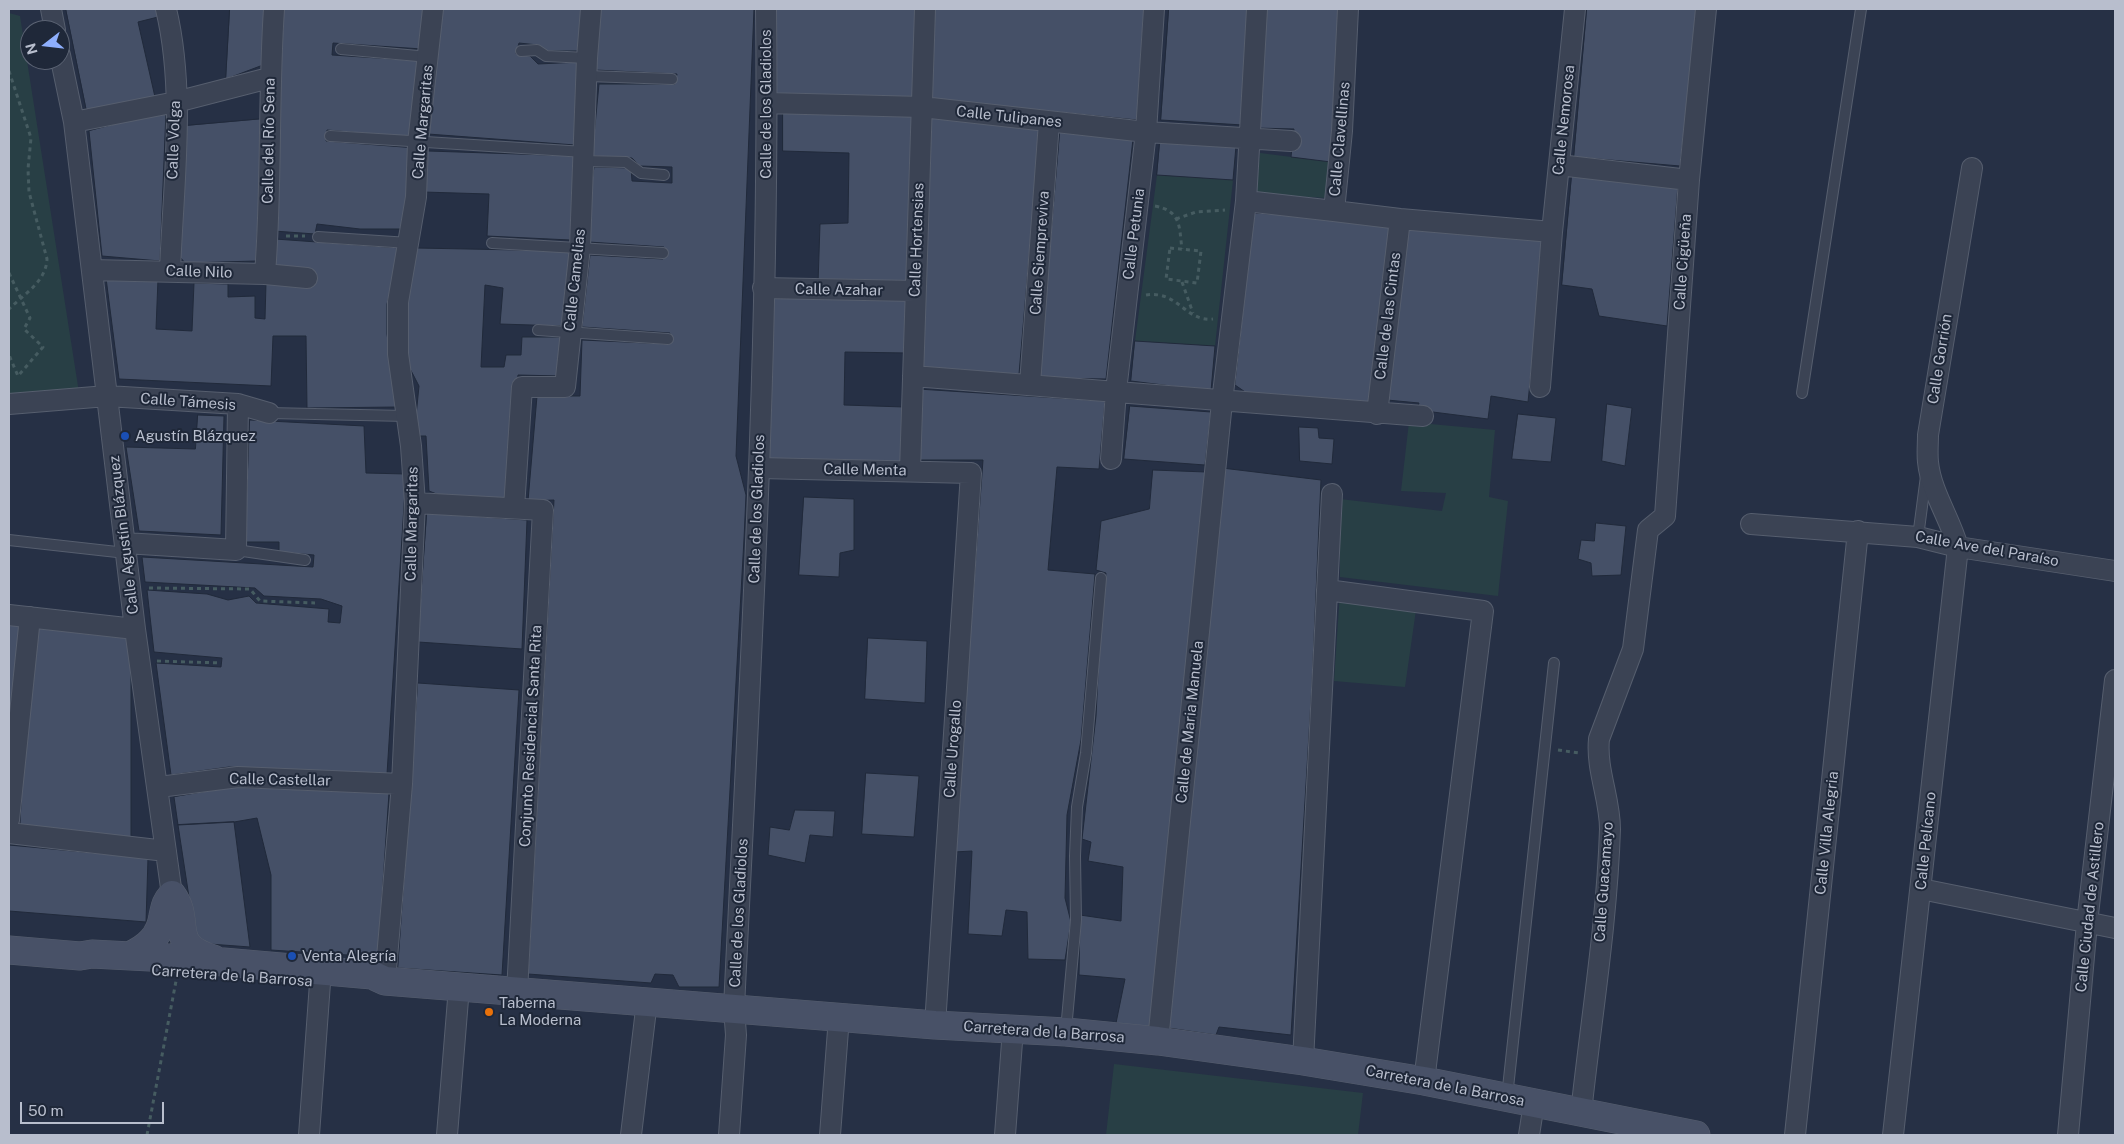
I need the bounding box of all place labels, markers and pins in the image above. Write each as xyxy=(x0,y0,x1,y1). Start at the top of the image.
place label: Agustín Blázquez xyxy=(135,427,256,445)
marker: Agustín Blázquez xyxy=(119,430,131,442)
place label: Venta Alegría xyxy=(302,947,396,965)
marker: Venta Alegría xyxy=(286,950,298,962)
place label: Taberna La Moderna xyxy=(499,994,581,1029)
marker: Taberna La Moderna xyxy=(483,1006,495,1018)

